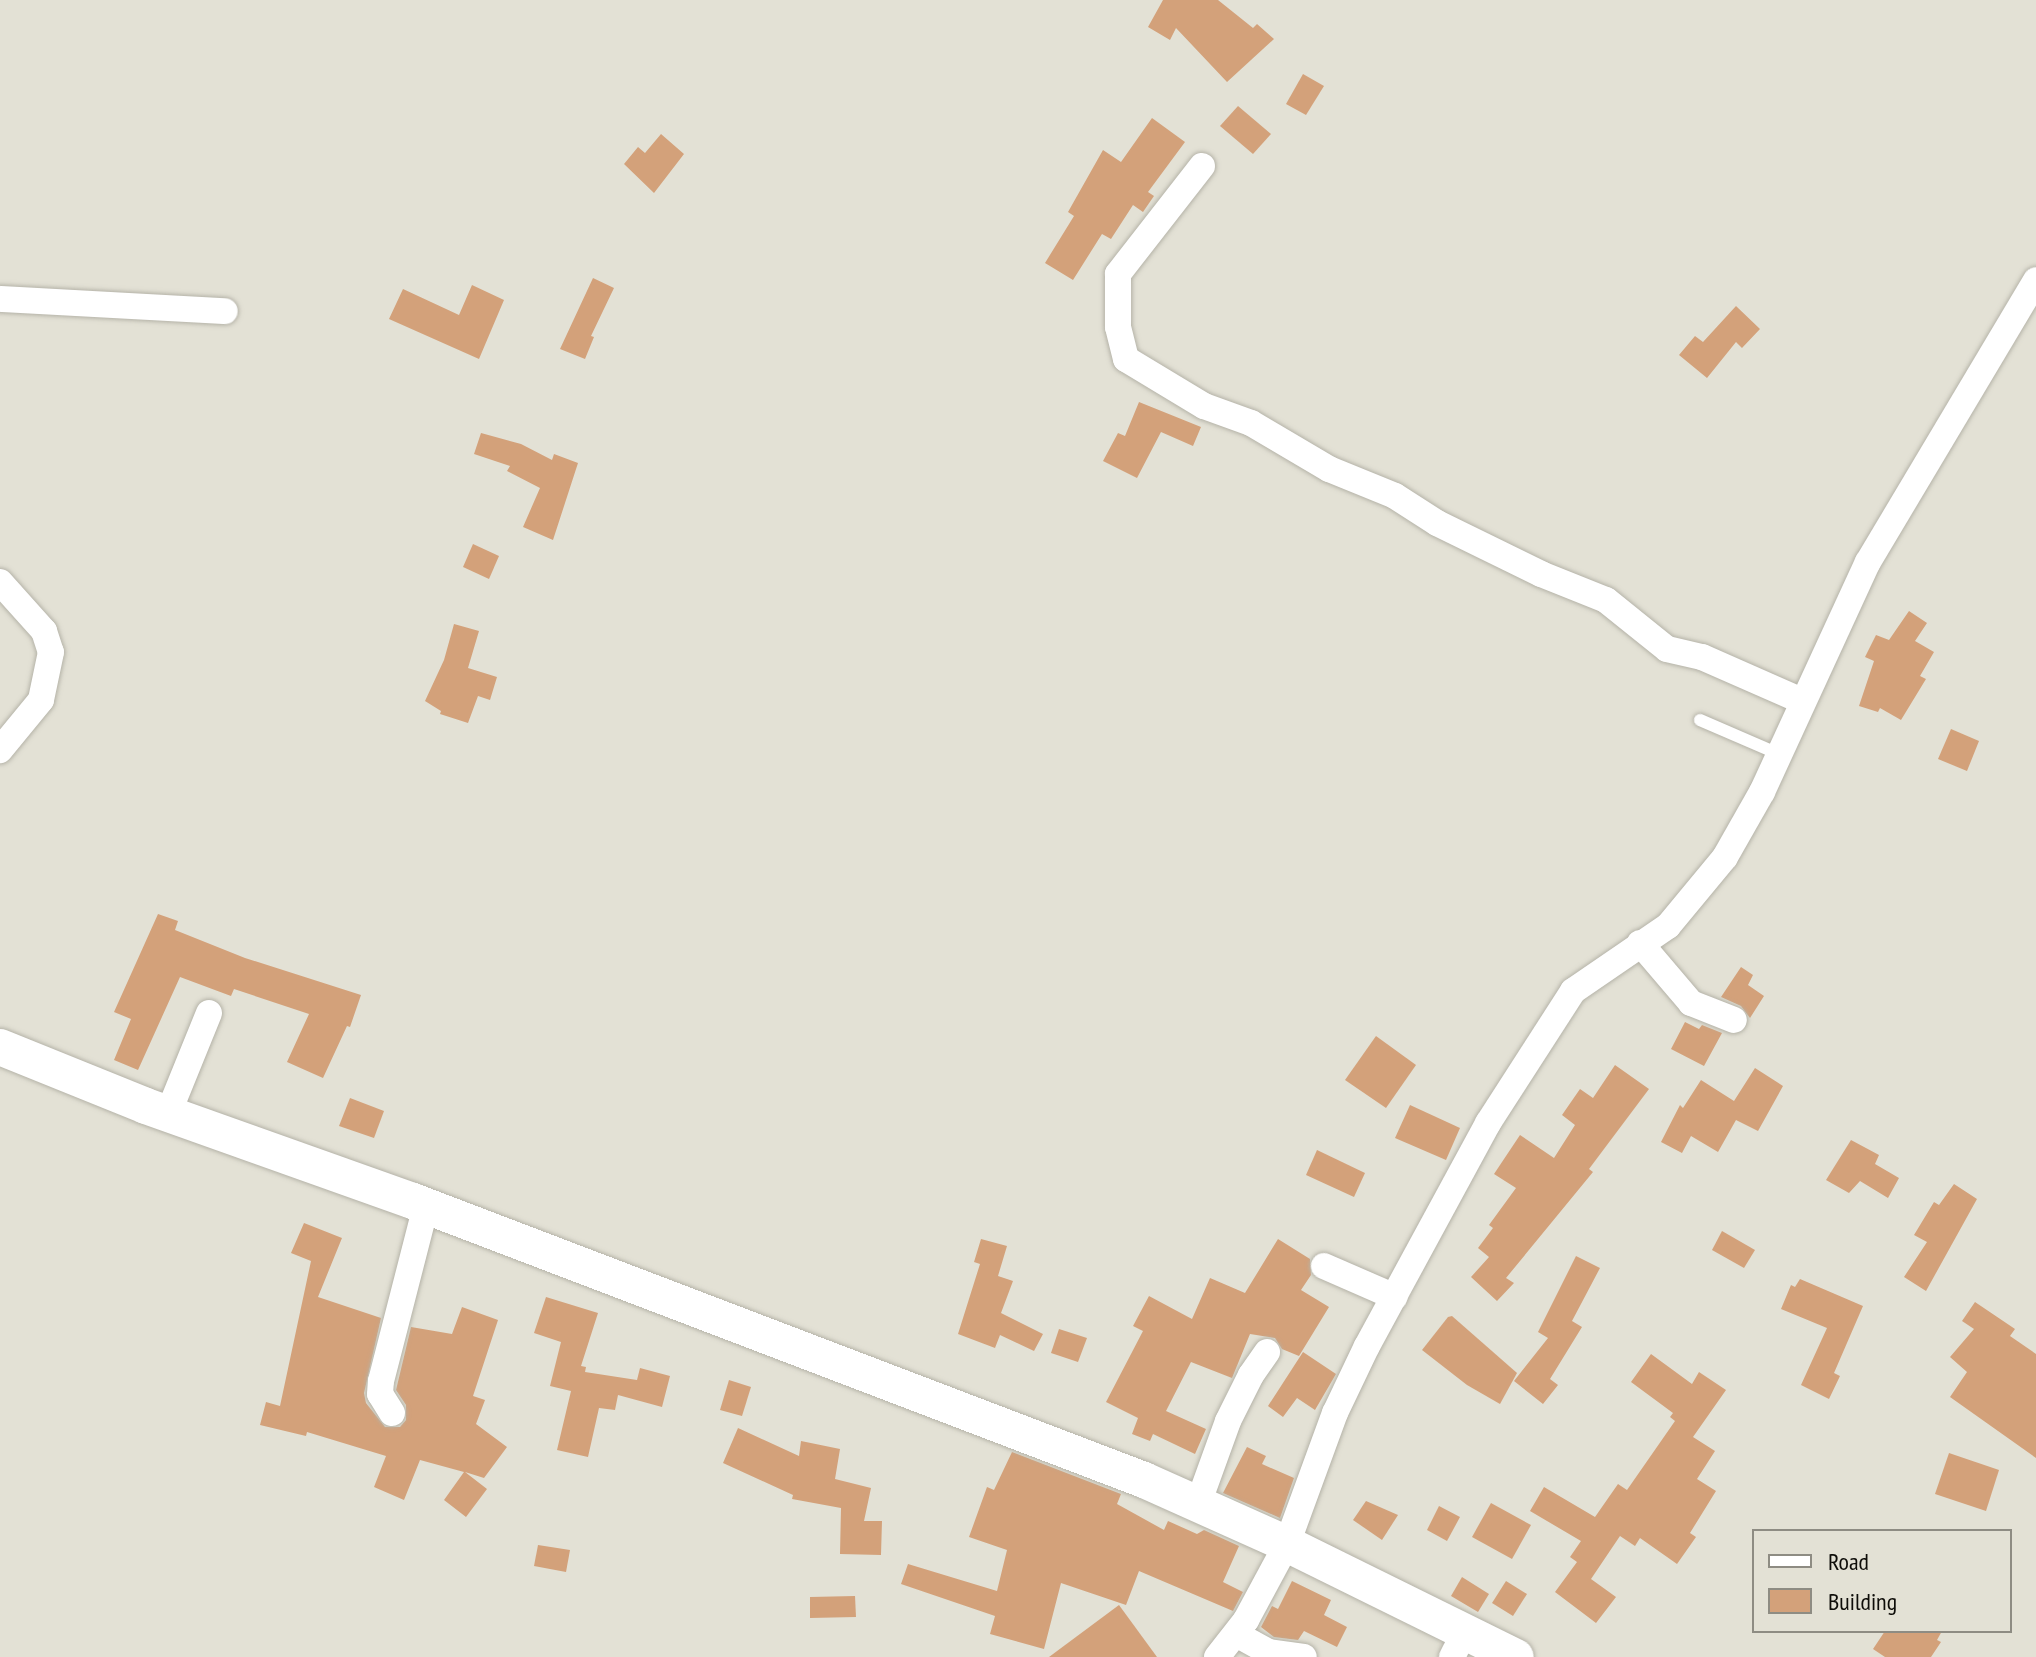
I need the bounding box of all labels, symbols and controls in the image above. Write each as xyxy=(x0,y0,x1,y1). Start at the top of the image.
legend xyxy=(1752,1529,2012,1633)
text: Road xyxy=(1828,1546,1869,1577)
text: Building xyxy=(1828,1586,1897,1617)

